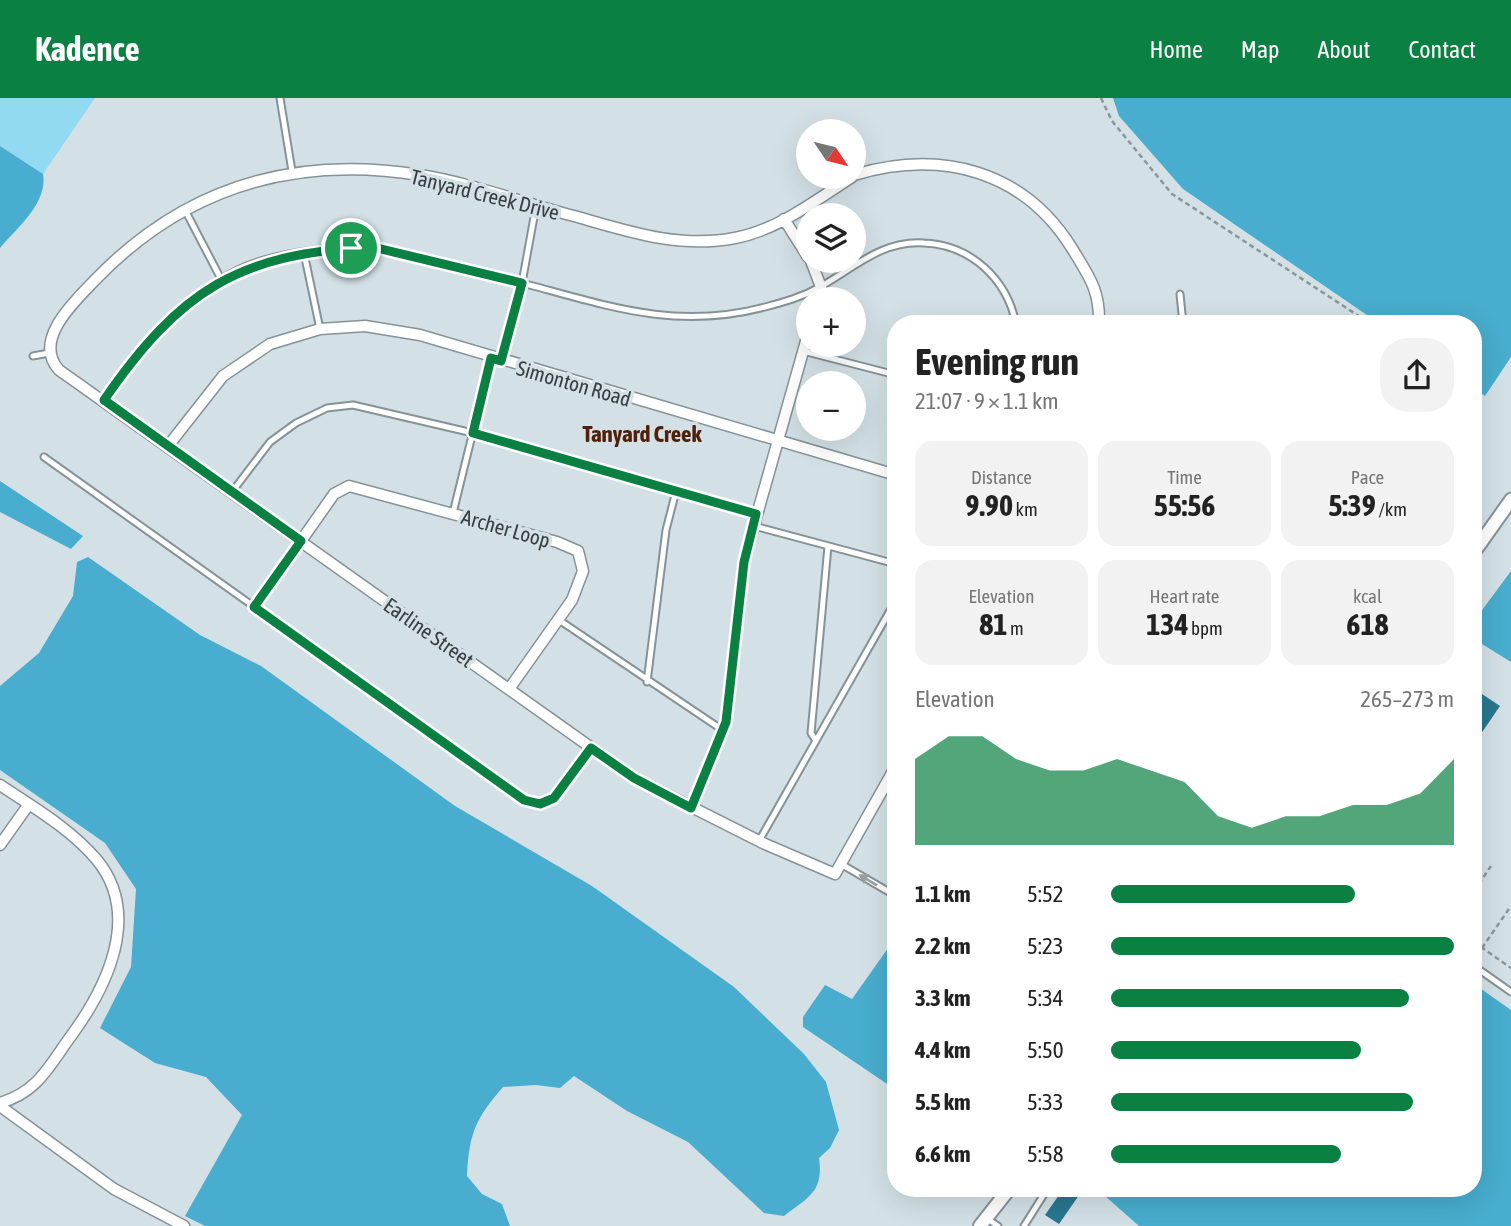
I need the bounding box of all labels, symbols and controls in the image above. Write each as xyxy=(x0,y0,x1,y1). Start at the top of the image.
text: Kadence xyxy=(35,30,140,68)
text: Home xyxy=(1149,36,1203,63)
text: Map xyxy=(1241,36,1279,63)
text: About xyxy=(1317,36,1370,63)
text: Contact xyxy=(1408,36,1476,63)
north arrow xyxy=(796,119,866,189)
map controls xyxy=(796,119,866,441)
street label: Tanyard Creek Drive xyxy=(408,164,562,224)
button: layers xyxy=(796,203,866,273)
pin xyxy=(321,218,381,278)
icon: arrive xyxy=(332,229,370,267)
button: + xyxy=(796,287,866,357)
button: share xyxy=(1380,338,1454,412)
text: Evening run xyxy=(915,340,1079,383)
street label: Simonton Road xyxy=(514,355,634,411)
button: − xyxy=(796,371,866,441)
text: 21:07 · 9 × 1.1 km xyxy=(915,388,1059,414)
district label: Tanyard Creek xyxy=(582,421,702,447)
text: Distance xyxy=(971,466,1032,488)
text: Time xyxy=(1167,466,1202,488)
text: Pace xyxy=(1351,466,1384,488)
text: 9.90 xyxy=(965,488,1013,522)
text: 55:56 xyxy=(1154,488,1215,522)
text: 5:39 xyxy=(1328,488,1376,522)
text: km xyxy=(1013,498,1038,520)
text: /km xyxy=(1376,498,1407,520)
street label: Archer Loop xyxy=(459,504,553,552)
text: Elevation xyxy=(969,585,1034,607)
text: Heart rate xyxy=(1150,585,1219,607)
text: kcal xyxy=(1353,585,1382,607)
street label: Earline Street xyxy=(380,592,478,672)
text: 81 xyxy=(979,607,1007,641)
text: 134 xyxy=(1146,607,1189,641)
text: 618 xyxy=(1346,607,1389,641)
text: m xyxy=(1007,617,1024,639)
text: bpm xyxy=(1189,617,1223,639)
text: Elevation xyxy=(915,686,995,712)
text: 265–273 m xyxy=(1360,686,1454,712)
one-way arrow xyxy=(859,874,878,887)
text: 1.1 km xyxy=(915,881,971,907)
text: 5:52 xyxy=(1027,881,1064,907)
text: 2.2 km xyxy=(915,933,971,959)
text: 5:23 xyxy=(1027,933,1064,959)
text: 3.3 km xyxy=(915,985,971,1011)
text: 5:34 xyxy=(1027,985,1064,1011)
text: 4.4 km xyxy=(915,1037,971,1063)
text: 5:50 xyxy=(1027,1037,1064,1063)
text: 5.5 km xyxy=(915,1089,971,1115)
text: 5:33 xyxy=(1027,1089,1064,1115)
text: 6.6 km xyxy=(915,1141,971,1167)
text: 5:58 xyxy=(1027,1141,1064,1167)

